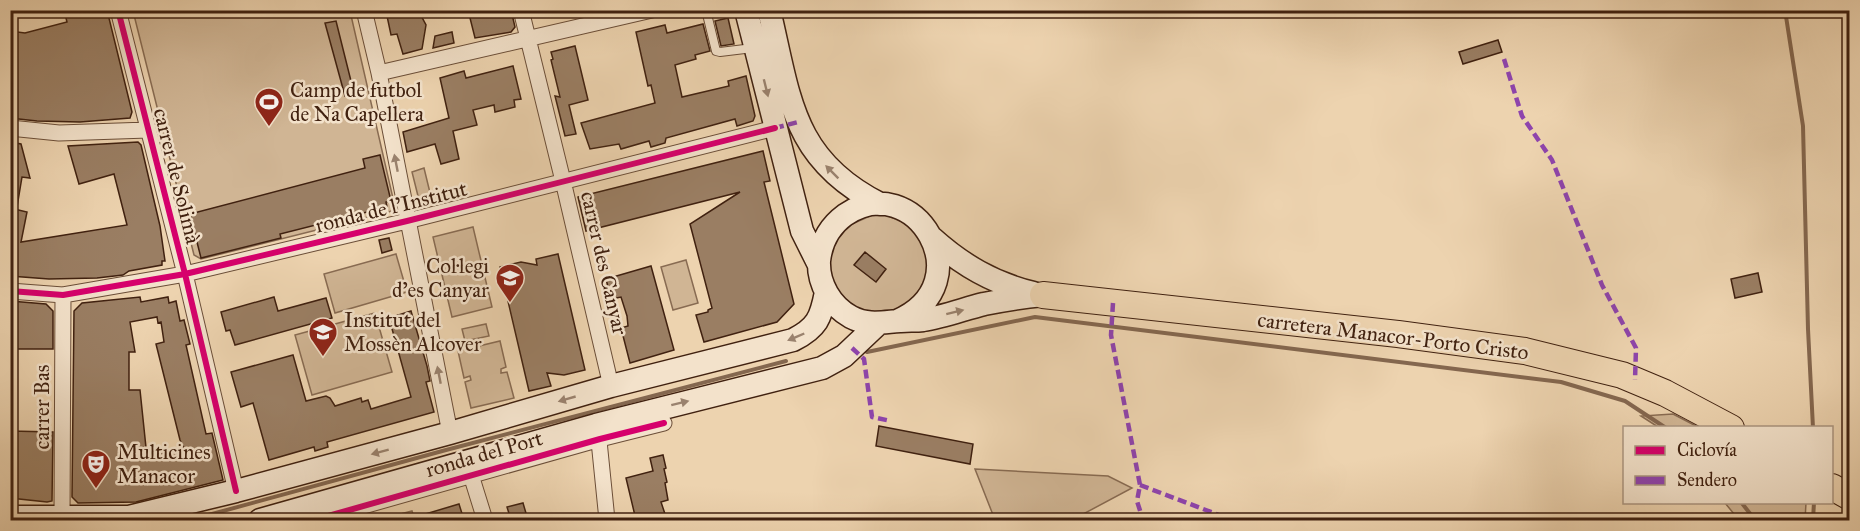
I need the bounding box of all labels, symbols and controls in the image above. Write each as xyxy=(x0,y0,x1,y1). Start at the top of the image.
place label: Camp de futbol de Na Capellera xyxy=(290,77,424,127)
one-way arrow xyxy=(761,78,771,97)
sports icon: Camp de futbol de Na Capellera xyxy=(253,86,285,128)
street label: carrer de Solimà xyxy=(148,105,206,247)
one-way arrow xyxy=(391,154,400,173)
one-way arrow xyxy=(825,165,839,179)
street label: ronda de l'Institut xyxy=(312,175,470,238)
street label: carrer des Canyar xyxy=(575,189,633,337)
place label: Col·legi d'es Canyar xyxy=(392,253,489,303)
school or university icon: Col·legi d'es Canyar xyxy=(494,262,526,304)
street label: carretera Manacor-Porto Cristo xyxy=(1256,306,1530,366)
place label: Institut del Mossèn Alcover xyxy=(344,307,482,357)
one-way arrow xyxy=(946,307,964,316)
school or university icon: Institut del Mossèn Alcover xyxy=(307,316,339,358)
one-way arrow xyxy=(787,333,805,343)
street label: carrer Bas xyxy=(29,365,55,449)
one-way arrow xyxy=(433,366,443,385)
one-way arrow xyxy=(558,395,576,404)
one-way arrow xyxy=(671,398,689,408)
street label: ronda del Port xyxy=(422,425,546,483)
legend xyxy=(1623,426,1833,504)
place label: Multicines Manacor xyxy=(117,439,211,489)
text: Ciclovía xyxy=(1677,439,1737,461)
one-way arrow xyxy=(371,447,389,457)
theatre icon: Multicines Manacor xyxy=(80,448,112,490)
text: Sendero xyxy=(1677,469,1737,491)

